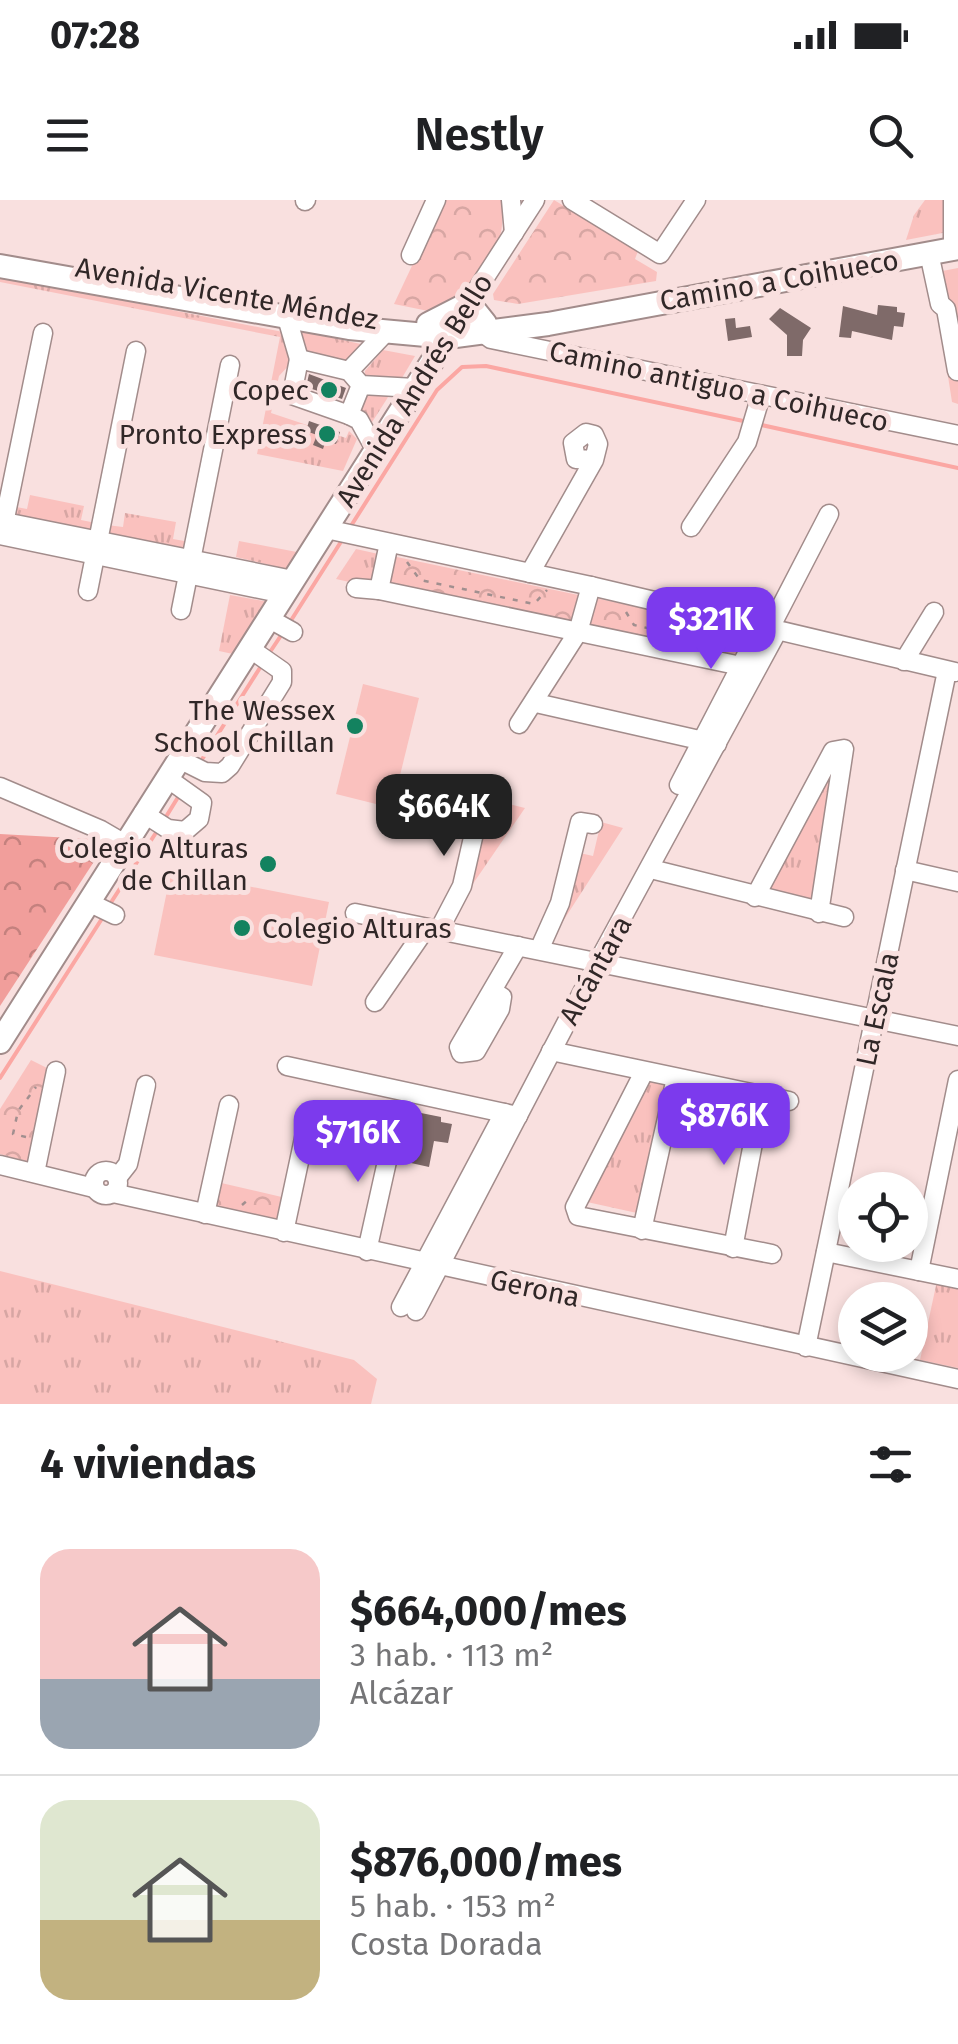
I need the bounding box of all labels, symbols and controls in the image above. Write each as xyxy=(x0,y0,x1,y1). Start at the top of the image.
text: 07:28 xyxy=(50,12,140,58)
icon: menu xyxy=(40,108,95,163)
text: Nestly xyxy=(415,108,543,162)
icon: search xyxy=(863,108,918,163)
street label: Camino a Coihueco xyxy=(657,243,901,318)
street label: Avenida Vicente Méndez xyxy=(73,251,381,336)
street label: Avenida Andrés Bello xyxy=(329,268,500,513)
street label: Camino antiguo a Coihueco xyxy=(546,334,891,439)
place label: Copec xyxy=(232,374,309,407)
marker: Copec xyxy=(318,379,340,401)
place label: Pronto Express xyxy=(119,418,307,451)
marker: Pronto Express xyxy=(316,423,338,445)
pin: $321K xyxy=(641,587,781,672)
text: $321K xyxy=(669,600,753,638)
place label: The Wessex School Chillan xyxy=(154,694,335,759)
marker: The Wessex School Chillan xyxy=(344,715,366,737)
pin: $664K xyxy=(374,774,514,859)
text: $664K xyxy=(398,787,490,825)
place label: Colegio Alturas de Chillan xyxy=(58,832,248,897)
marker: Colegio Alturas de Chillan xyxy=(257,853,279,875)
street label: Alcántara xyxy=(552,910,639,1030)
place label: Colegio Alturas xyxy=(262,912,452,945)
marker: Colegio Alturas xyxy=(231,917,253,939)
street label: La Escala xyxy=(849,949,906,1069)
pin: $876K xyxy=(654,1083,794,1168)
text: $876K xyxy=(680,1096,768,1134)
pin: $716K xyxy=(288,1100,428,1185)
text: $716K xyxy=(316,1113,400,1151)
map controls xyxy=(838,1172,928,1372)
button: locate xyxy=(838,1172,928,1262)
street label: Gerona xyxy=(487,1263,583,1314)
button: layers xyxy=(838,1282,928,1372)
icon: filters xyxy=(863,1437,918,1492)
text: 4 viviendas xyxy=(40,1439,256,1489)
text: $664,000/mes xyxy=(350,1586,627,1636)
icon: home xyxy=(120,1589,240,1709)
text: 3 hab. · 113 m² xyxy=(350,1636,553,1674)
text: Alcázar xyxy=(350,1674,453,1712)
text: $876,000/mes xyxy=(350,1837,622,1887)
icon: home xyxy=(120,1840,240,1960)
text: 5 hab. · 153 m² xyxy=(350,1887,556,1925)
text: Costa Dorada xyxy=(350,1925,543,1963)

